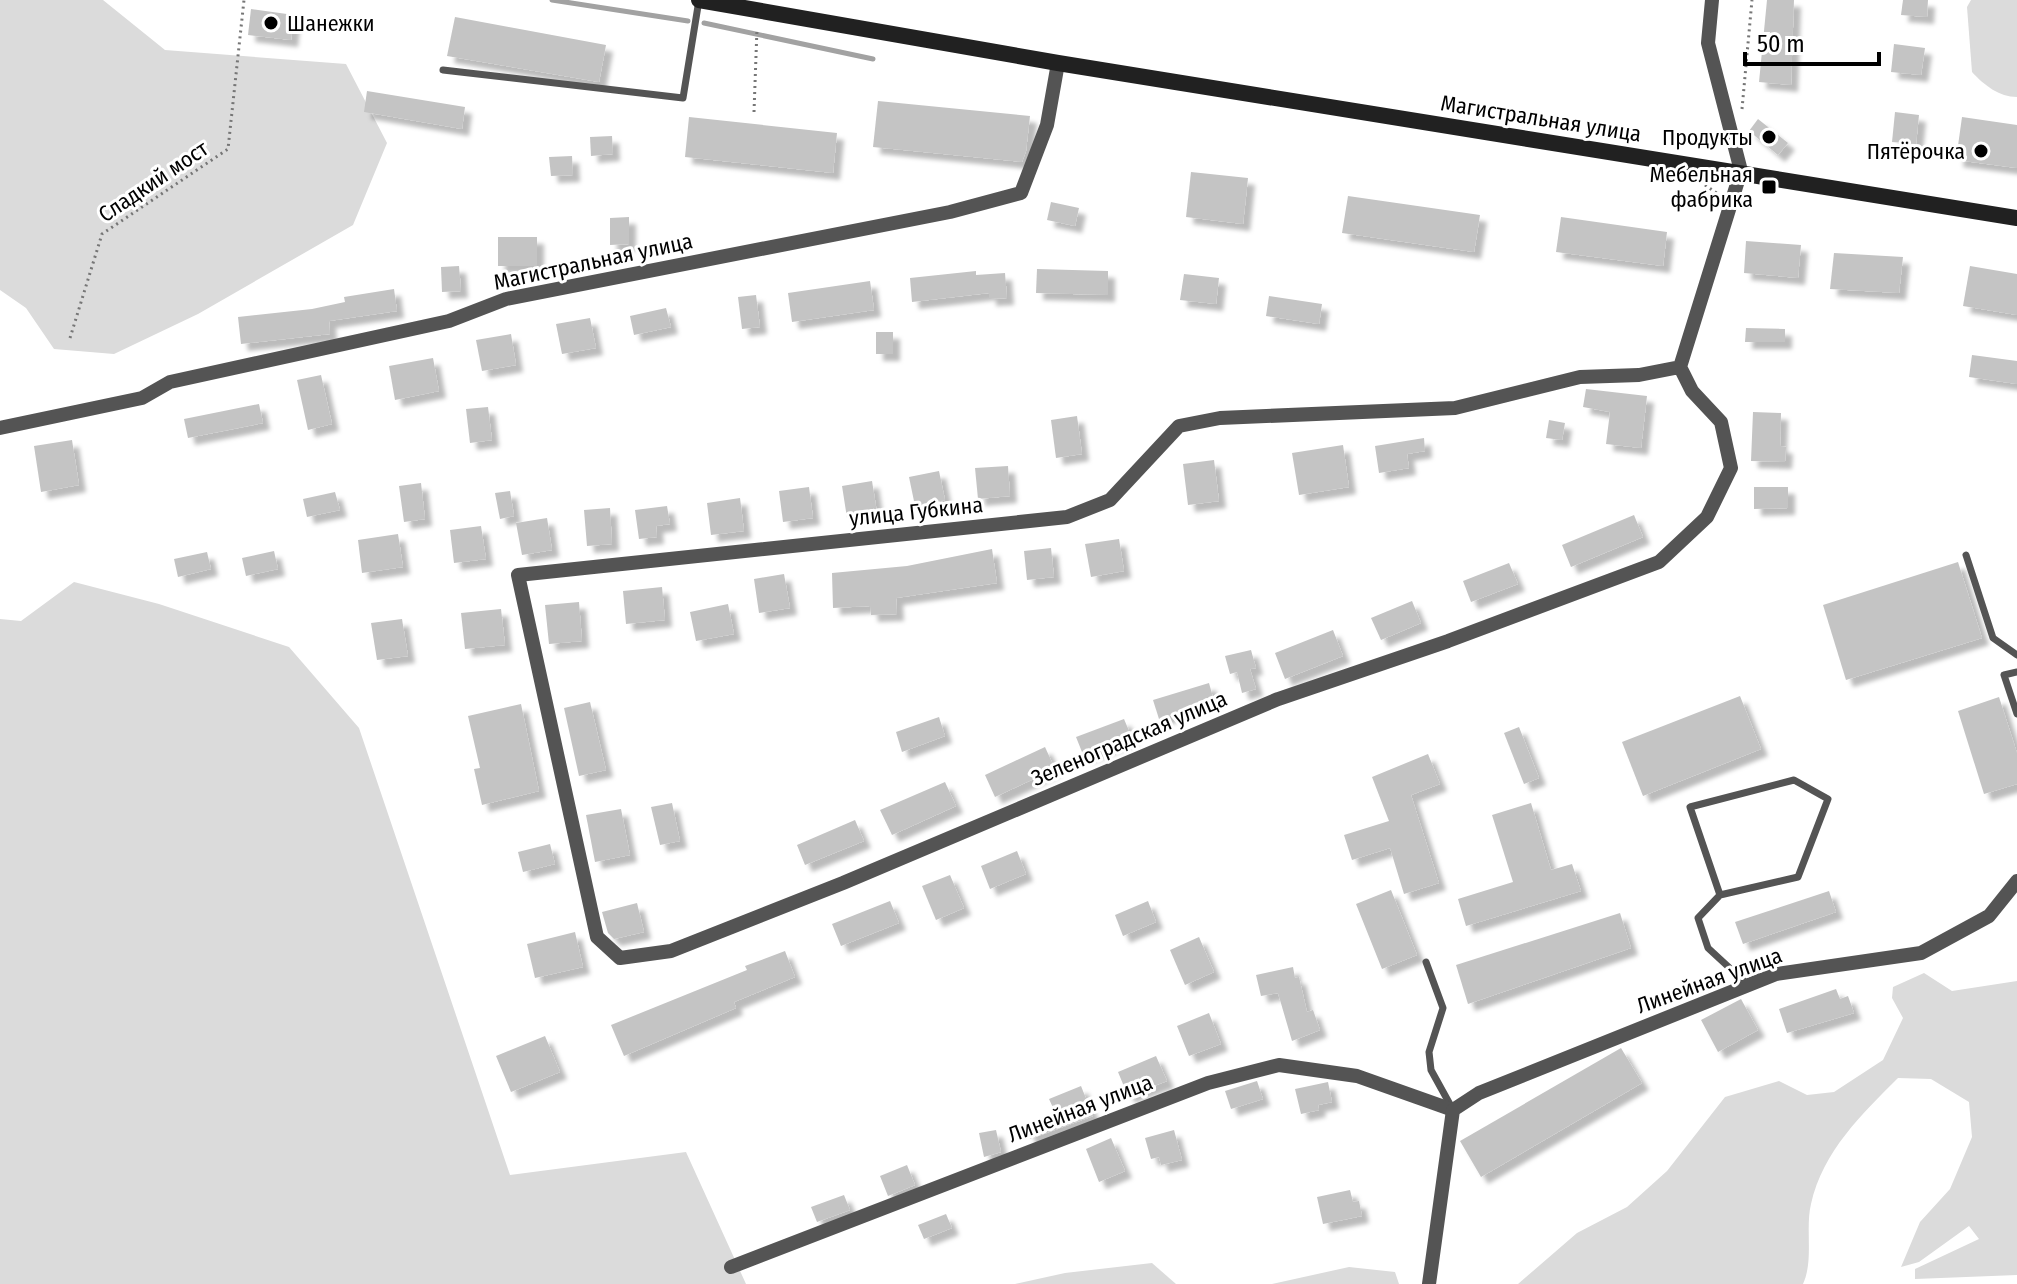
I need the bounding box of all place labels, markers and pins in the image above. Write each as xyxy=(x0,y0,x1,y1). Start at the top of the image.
place label: Шанежки xyxy=(287,10,375,37)
marker: Шанежки xyxy=(262,14,280,32)
place label: Продукты xyxy=(1662,124,1753,151)
marker: Продукты xyxy=(1760,128,1778,146)
place label: Пятёрочка xyxy=(1867,138,1965,165)
marker: Пятёрочка xyxy=(1972,142,1990,160)
place label: Мебельная фабрика xyxy=(1650,161,1753,213)
marker: Мебельная фабрика xyxy=(1760,178,1778,196)

